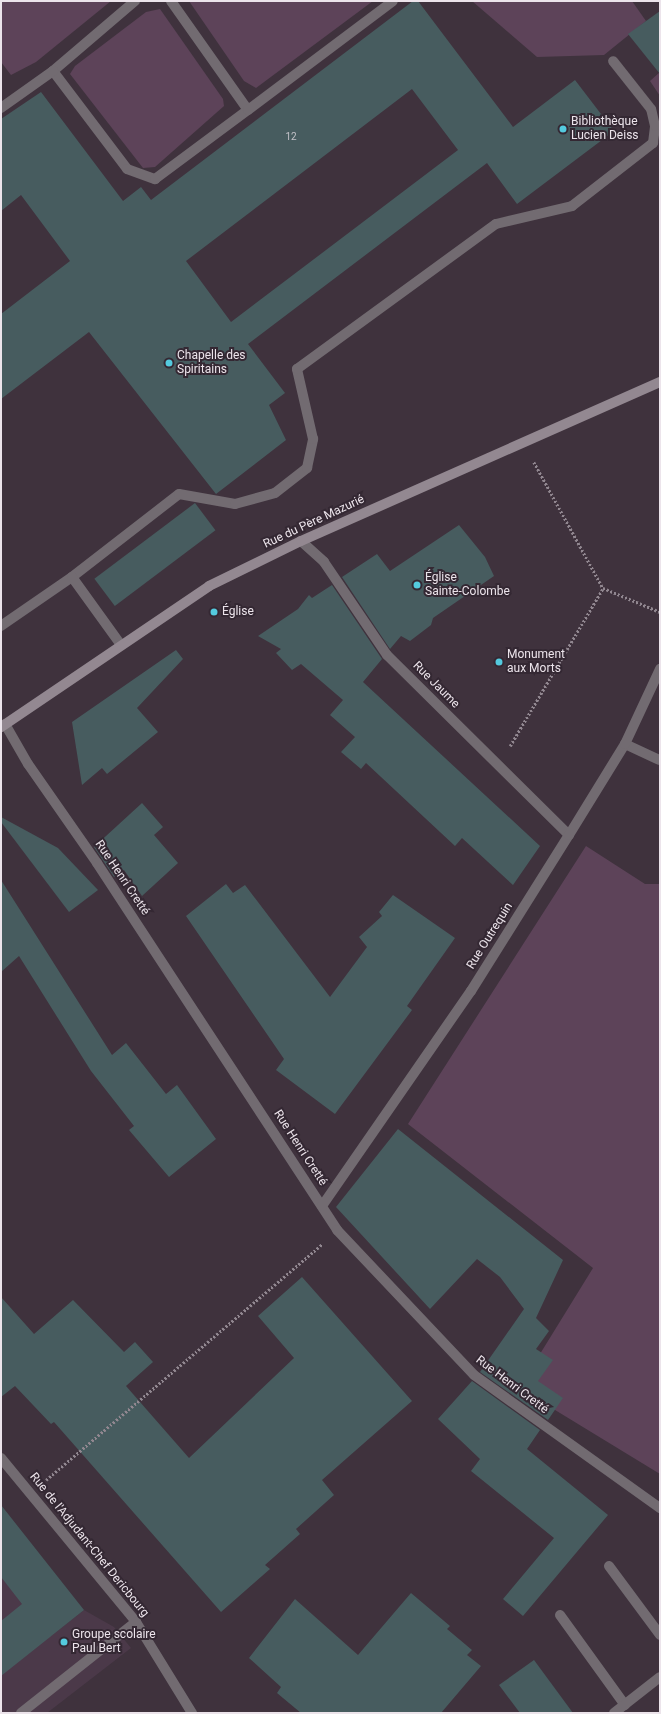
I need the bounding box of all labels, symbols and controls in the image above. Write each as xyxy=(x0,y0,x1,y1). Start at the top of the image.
place label: Bibliothèque Lucien Deiss xyxy=(571,115,639,143)
marker: Bibliothèque Lucien Deiss xyxy=(558,124,568,134)
house number: 12 xyxy=(285,131,297,143)
place label: Chapelle des Spiritains xyxy=(177,349,246,377)
marker: Chapelle des Spiritains xyxy=(164,358,174,368)
street label: Rue du Père Mazurié xyxy=(261,492,367,552)
place label: Église Sainte-Colombe xyxy=(425,571,510,599)
marker: Église Sainte-Colombe xyxy=(412,580,422,590)
place label: Église xyxy=(222,605,254,619)
marker: Église xyxy=(209,607,219,617)
place label: Monument aux Morts xyxy=(507,648,565,676)
marker: Monument aux Morts xyxy=(494,657,504,667)
street label: Rue Jaume xyxy=(410,659,462,711)
street label: Rue Henri Cretté xyxy=(92,838,152,918)
street label: Rue Outrequin xyxy=(464,900,516,972)
street label: Rue Henri Cretté xyxy=(270,1108,330,1188)
street label: Rue Henri Cretté xyxy=(473,1353,551,1417)
street label: Rue de l'Adjudant-Chef Dericbourg xyxy=(26,1470,152,1620)
place label: Groupe scolaire Paul Bert xyxy=(72,1628,156,1656)
marker: Groupe scolaire Paul Bert xyxy=(59,1637,69,1647)

